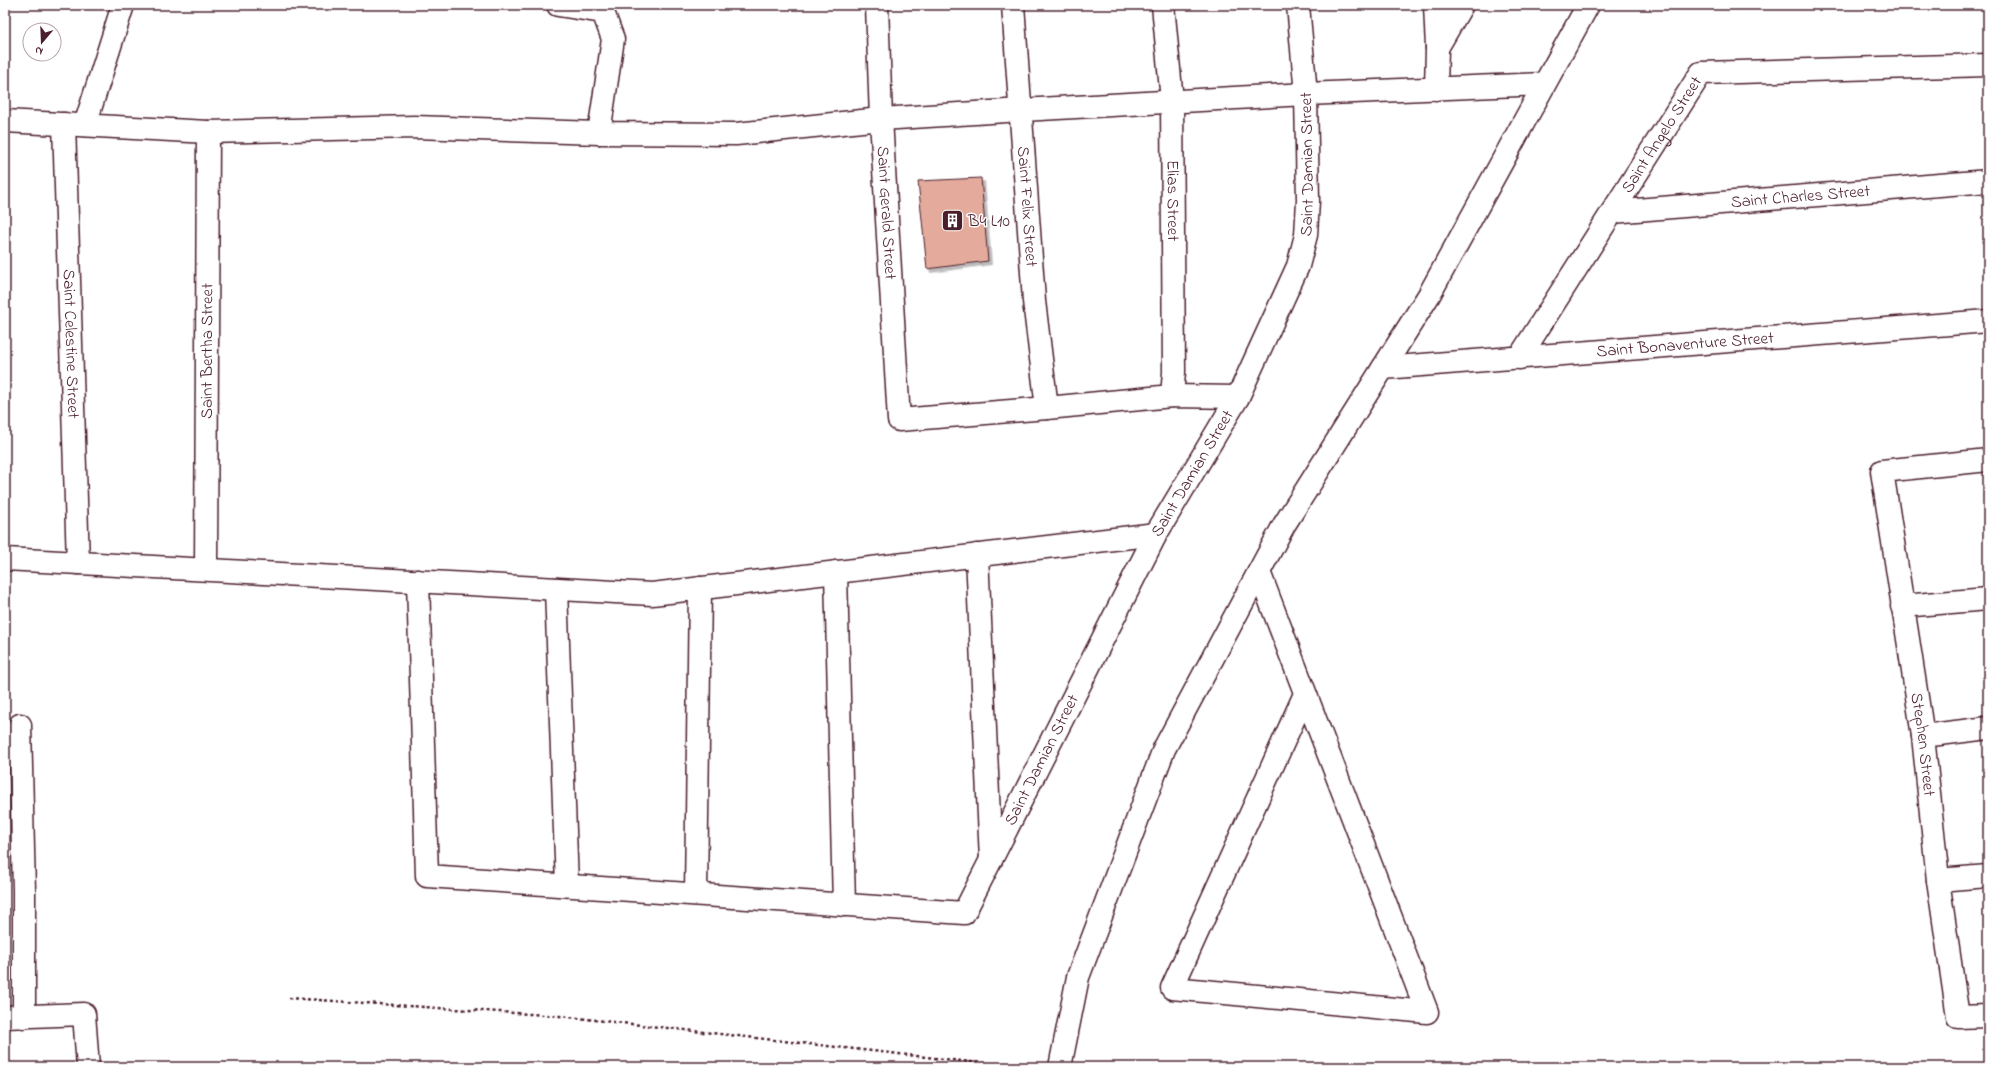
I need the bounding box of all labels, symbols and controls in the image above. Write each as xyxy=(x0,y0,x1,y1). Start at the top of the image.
north arrow xyxy=(22,22,62,62)
text: N xyxy=(33,42,45,59)
street label: Saint Angelo Street xyxy=(1615,71,1709,198)
street label: Saint Damian Street xyxy=(1293,92,1321,237)
street label: Saint Gerald Street xyxy=(870,145,903,281)
street label: Saint Felix Street xyxy=(1011,145,1044,268)
street label: Elias Street xyxy=(1160,160,1186,242)
street label: Saint Charles Street xyxy=(1730,178,1871,215)
building icon: B4 L10 xyxy=(940,208,966,234)
place label: B4 L10 xyxy=(967,209,1010,234)
street label: Saint Celestine Street xyxy=(56,269,86,419)
street label: Saint Bertha Street xyxy=(194,283,220,419)
street label: Saint Bonaventure Street xyxy=(1595,325,1775,364)
street label: Saint Damian Street xyxy=(1145,405,1240,542)
street label: Saint Damian Street xyxy=(998,690,1085,830)
street label: Stephen Street xyxy=(1904,691,1942,798)

